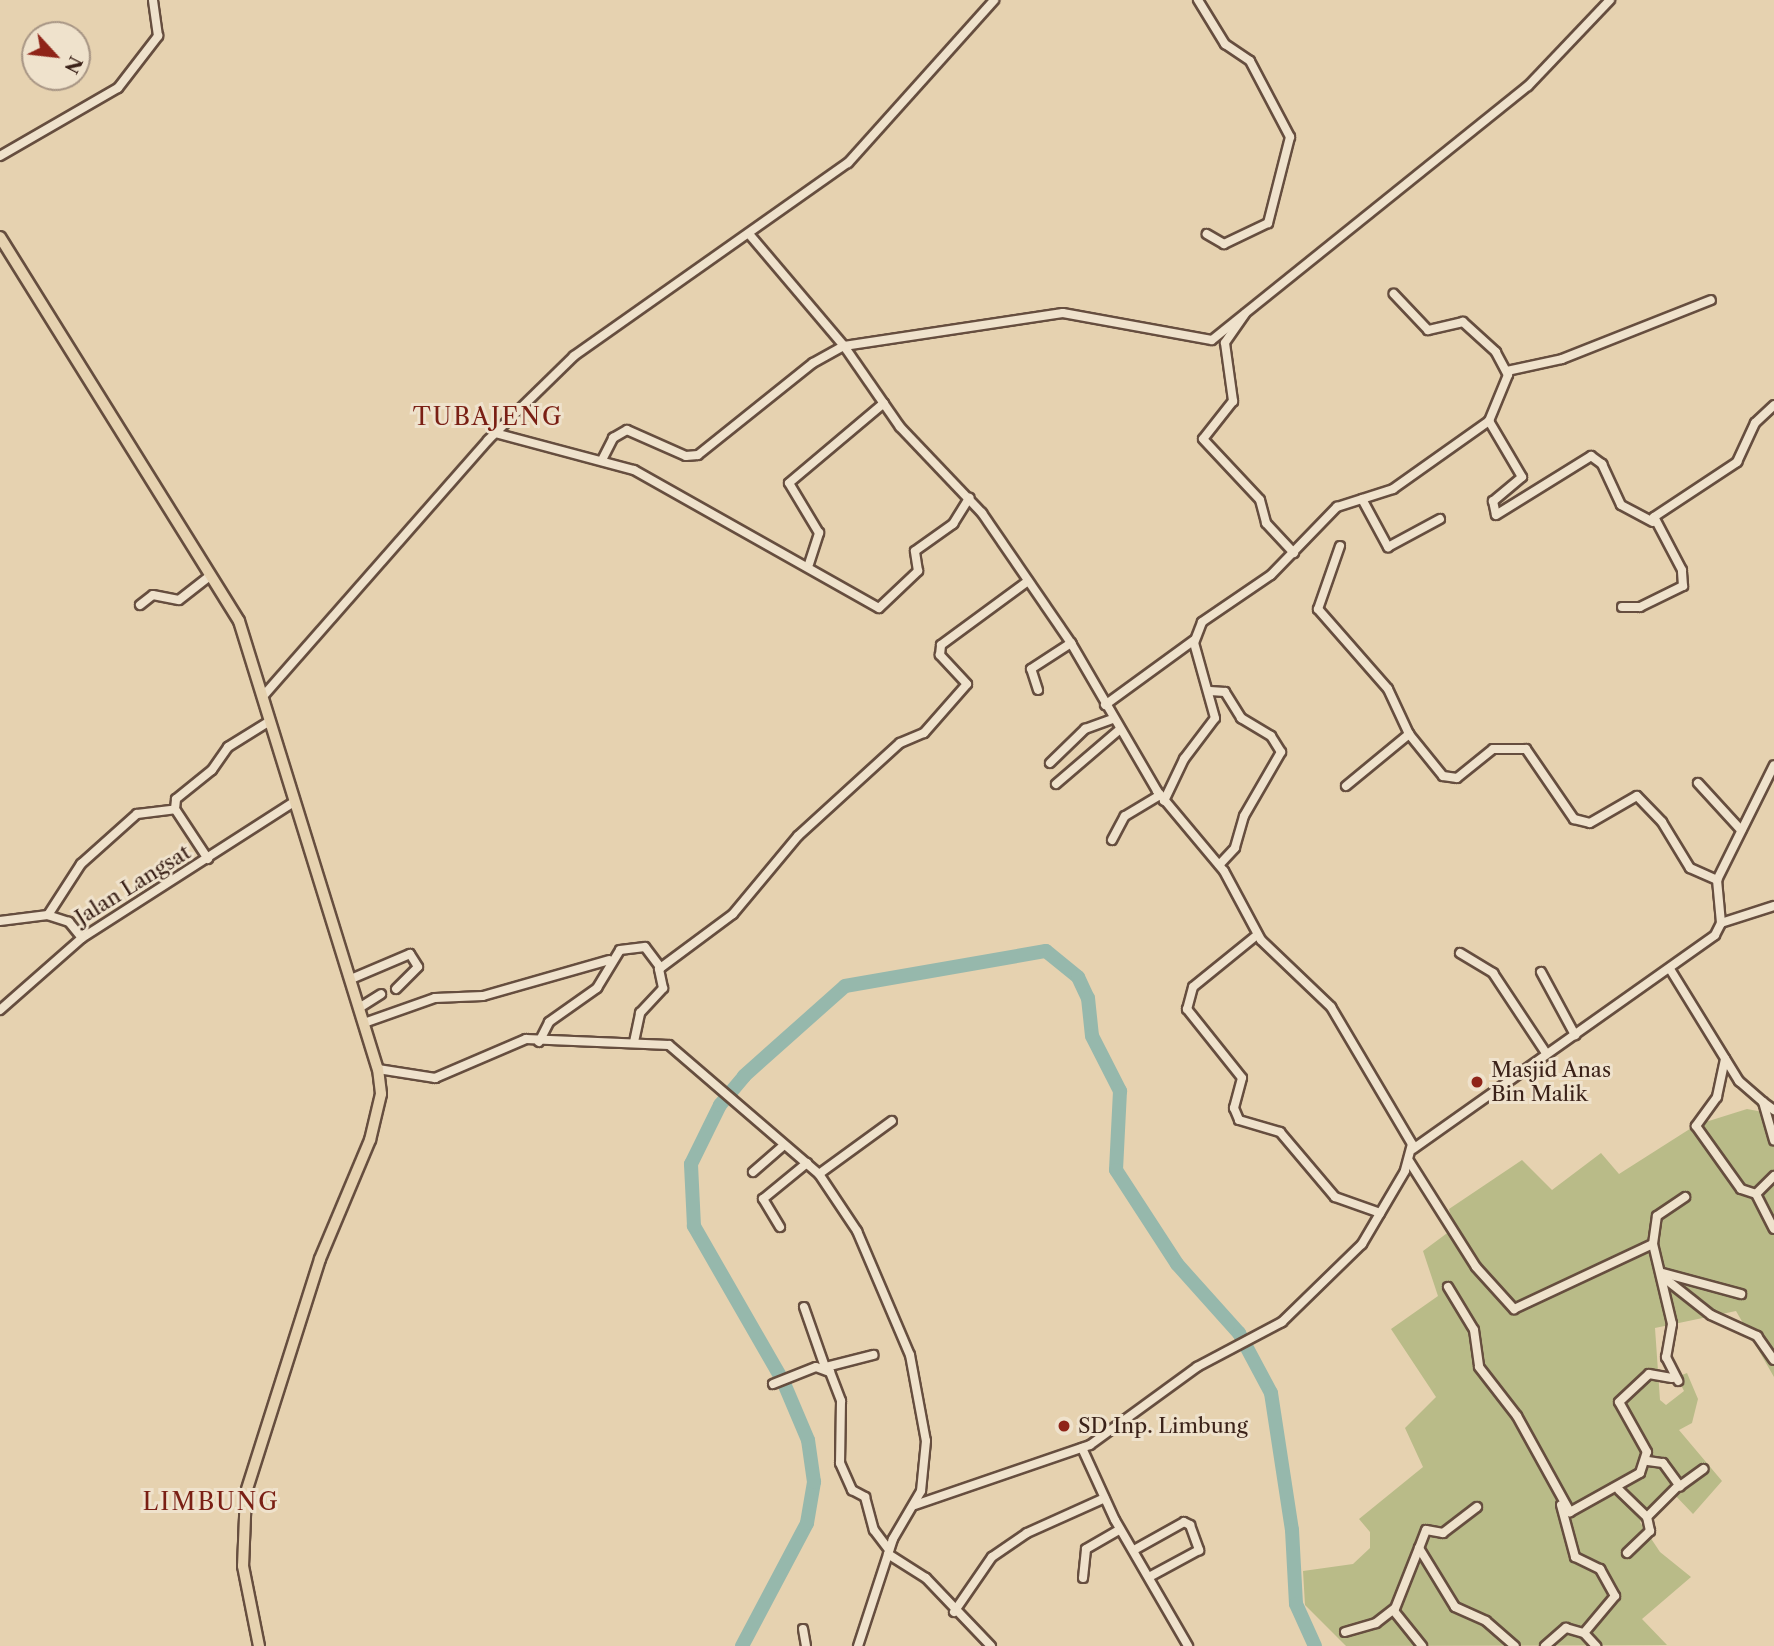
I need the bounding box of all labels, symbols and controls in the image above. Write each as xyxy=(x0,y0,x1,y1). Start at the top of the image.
north arrow xyxy=(21,21,91,91)
text: N xyxy=(59,52,87,77)
district label: TUBAJENG xyxy=(414,403,562,431)
street label: Jalan Langsat xyxy=(71,840,195,930)
place label: Masjid Anas Bin Malik xyxy=(1491,1057,1612,1107)
marker: Masjid Anas Bin Malik xyxy=(1469,1074,1485,1090)
place label: SD Inp. Limbung xyxy=(1078,1413,1248,1439)
marker: SD Inp. Limbung xyxy=(1056,1418,1072,1434)
district label: LIMBUNG xyxy=(143,1488,279,1516)

